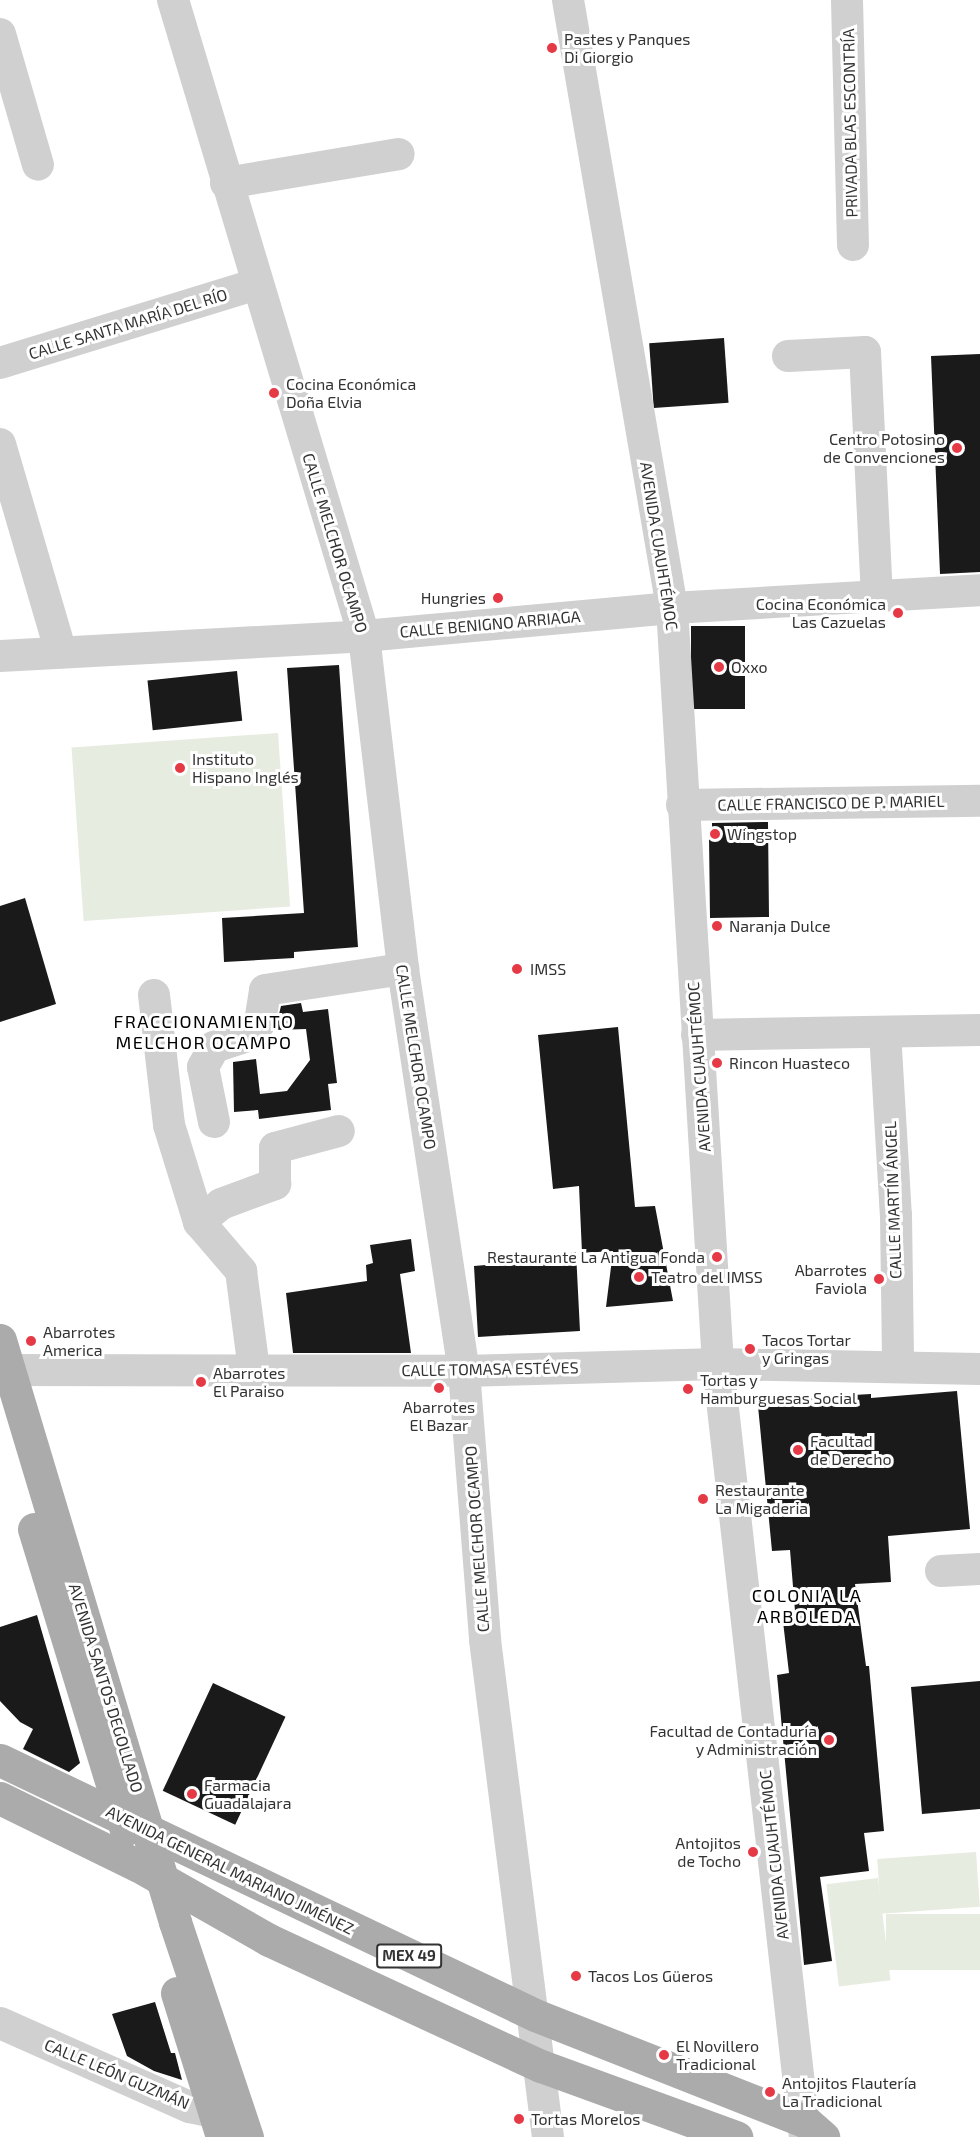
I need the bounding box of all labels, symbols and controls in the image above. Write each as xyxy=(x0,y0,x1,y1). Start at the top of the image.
street label: PRIVADA BLAS ESCONTRÍA xyxy=(839,28,861,218)
place label: Pastes y Panques Di Giorgio xyxy=(564,29,691,67)
marker: Pastes y Panques Di Giorgio xyxy=(545,41,559,55)
street label: CALLE SANTA MARÍA DEL RÍO xyxy=(26,284,230,364)
place label: Cocina Económica Doña Elvia xyxy=(286,374,416,412)
marker: Cocina Económica Doña Elvia xyxy=(267,386,281,400)
place label: Centro Potosino de Convenciones xyxy=(823,429,945,467)
marker: Centro Potosino de Convenciones xyxy=(950,441,964,455)
street label: CALLE MELCHOR OCAMPO xyxy=(299,451,371,635)
street label: AVENIDA CUAUHTÉMOC xyxy=(636,460,682,632)
place label: Hungries xyxy=(421,588,486,608)
marker: Hungries xyxy=(491,591,505,605)
place label: Cocina Económica Las Cazuelas xyxy=(756,594,886,632)
marker: Cocina Económica Las Cazuelas xyxy=(891,606,905,620)
street label: CALLE BENIGNO ARRIAGA xyxy=(399,607,581,641)
place label: Oxxo xyxy=(731,657,767,677)
marker: Oxxo xyxy=(712,660,726,674)
place label: Instituto Hispano Inglés xyxy=(192,749,299,787)
marker: Instituto Hispano Inglés xyxy=(173,761,187,775)
street label: CALLE FRANCISCO DE P. MARIEL xyxy=(717,791,945,815)
place label: Wingstop xyxy=(727,824,797,844)
marker: Wingstop xyxy=(708,827,722,841)
place label: Naranja Dulce xyxy=(729,916,831,936)
marker: Naranja Dulce xyxy=(710,919,724,933)
place label: IMSS xyxy=(530,959,566,979)
marker: IMSS xyxy=(508,960,526,978)
street label: CALLE MELCHOR OCAMPO xyxy=(392,963,440,1151)
street label: AVENIDA CUAUHTÉMOC xyxy=(683,981,715,1153)
district label: FRACCIONAMIENTO MELCHOR OCAMPO xyxy=(114,1011,294,1054)
place label: Rincon Huasteco xyxy=(729,1053,850,1073)
marker: Rincon Huasteco xyxy=(710,1056,724,1070)
street label: CALLE MARTÍN ÁNGEL xyxy=(881,1120,905,1280)
place label: Restaurante La Antigua Fonda xyxy=(487,1247,705,1267)
marker: Restaurante La Antigua Fonda xyxy=(710,1250,724,1264)
place label: Abarrotes Faviola xyxy=(795,1260,867,1298)
place label: Teatro del IMSS xyxy=(651,1267,763,1287)
marker: Teatro del IMSS xyxy=(632,1270,646,1284)
marker: Abarrotes Faviola xyxy=(872,1272,886,1286)
place label: Abarrotes America xyxy=(43,1322,115,1360)
place label: Tacos Tortar y Gringas xyxy=(762,1330,851,1368)
marker: Abarrotes America xyxy=(24,1334,38,1348)
marker: Tacos Tortar y Gringas xyxy=(743,1342,757,1356)
street label: CALLE TOMASA ESTÉVES xyxy=(401,1358,579,1380)
place label: Abarrotes El Paraiso xyxy=(213,1363,285,1401)
place label: Tortas y Hamburguesas Social xyxy=(700,1370,857,1408)
marker: Abarrotes El Paraiso xyxy=(194,1375,208,1389)
marker: Abarrotes El Bazar xyxy=(432,1381,446,1395)
marker: Tortas y Hamburguesas Social xyxy=(681,1382,695,1396)
place label: Abarrotes El Bazar xyxy=(403,1397,475,1435)
place label: Facultad de Derecho xyxy=(810,1431,892,1469)
marker: Facultad de Derecho xyxy=(791,1443,805,1457)
street label: CALLE MELCHOR OCAMPO xyxy=(461,1445,493,1633)
place label: Restaurante La Migaderia xyxy=(715,1480,808,1518)
marker: Restaurante La Migaderia xyxy=(696,1492,710,1506)
street label: AVENIDA SANTOS DEGOLLADO xyxy=(65,1581,147,1795)
district label: COLONIA LA ARBOLEDA xyxy=(751,1585,863,1628)
place label: Facultad de Contaduría y Administración xyxy=(650,1721,817,1759)
marker: Facultad de Contaduría y Administración xyxy=(822,1733,836,1747)
street label: AVENIDA CUAUHTÉMOC xyxy=(756,1769,792,1941)
place label: Farmacia Guadalajara xyxy=(204,1775,291,1813)
marker: Farmacia Guadalajara xyxy=(185,1787,199,1801)
street label: AVENIDA GENERAL MARIANO JIMÉNEZ xyxy=(103,1801,357,1939)
place label: Antojitos de Tocho xyxy=(675,1833,741,1871)
marker: Antojitos de Tocho xyxy=(746,1845,760,1859)
road number: MEX 49 xyxy=(376,1944,442,1968)
place label: Tacos Los Güeros xyxy=(588,1966,713,1986)
marker: Tacos Los Güeros xyxy=(569,1969,583,1983)
street label: CALLE LEÓN GUZMÁN xyxy=(42,2035,192,2113)
place label: El Novillero Tradicional xyxy=(676,2036,759,2074)
marker: El Novillero Tradicional xyxy=(657,2048,671,2062)
place label: Antojitos Flautería La Tradicional xyxy=(782,2073,916,2111)
marker: Antojitos Flautería La Tradicional xyxy=(763,2085,777,2099)
place label: Tortas Morelos xyxy=(531,2109,640,2129)
marker: Tortas Morelos xyxy=(512,2112,526,2126)

